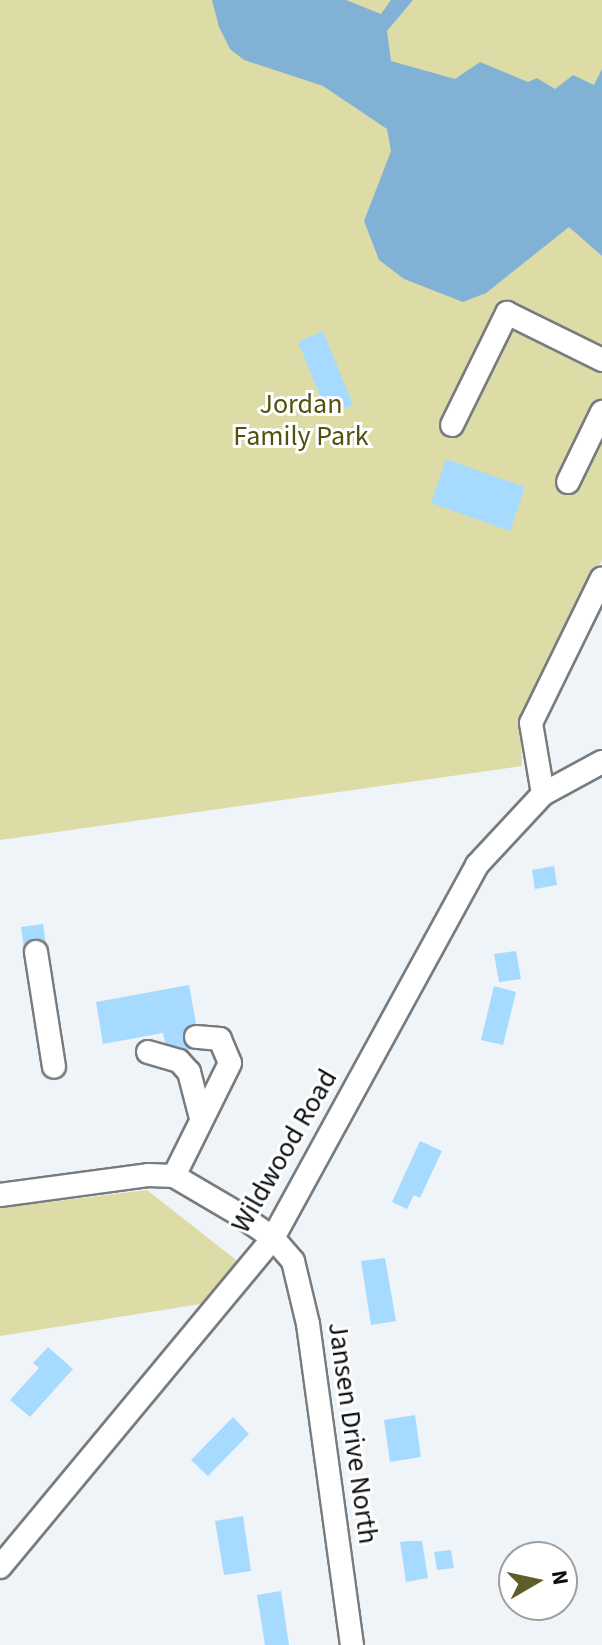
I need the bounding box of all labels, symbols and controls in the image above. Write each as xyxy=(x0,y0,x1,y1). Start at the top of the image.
park label: Jordan Family Park xyxy=(233,387,369,453)
street label: Wildwood Road xyxy=(224,1063,344,1239)
street label: Jansen Drive North xyxy=(321,1320,385,1546)
north arrow xyxy=(498,1541,578,1621)
text: N xyxy=(543,1568,577,1587)

